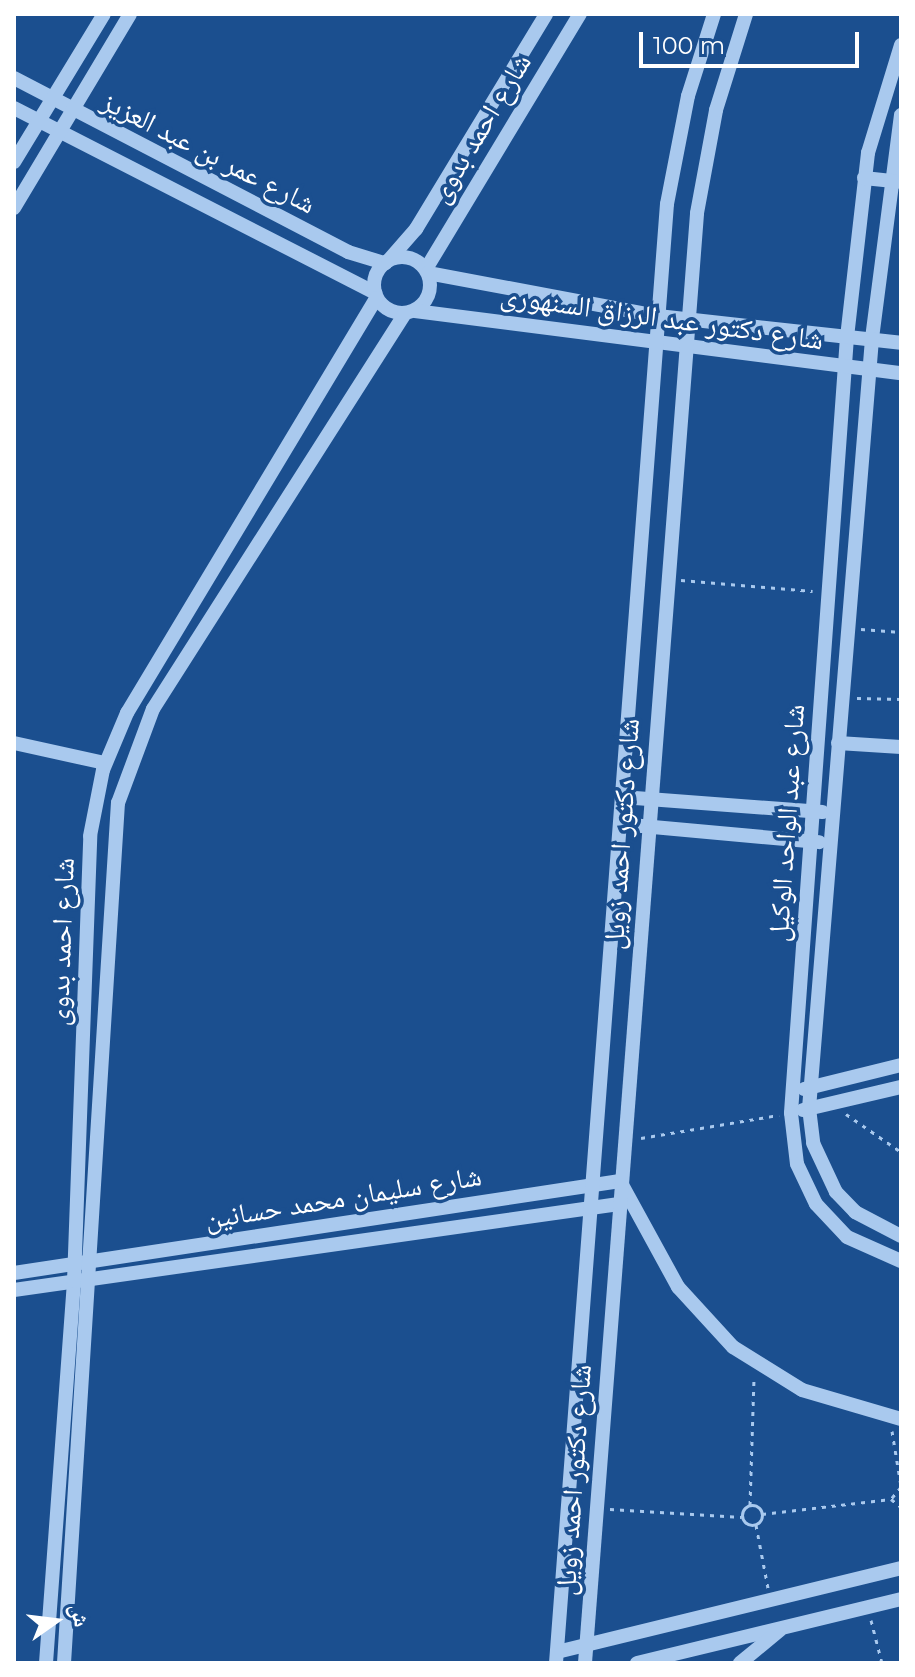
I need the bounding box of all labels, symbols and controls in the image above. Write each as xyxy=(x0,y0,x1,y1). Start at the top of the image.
scale bar xyxy=(643,16,863,66)
text: 100 m xyxy=(653,31,725,60)
street label: شارع احمد بدوى xyxy=(422,47,538,209)
street label: شارع عمر بن عبد العزيز xyxy=(96,84,322,220)
street label: شارع دكتور عبد الرزاق السنهورى xyxy=(498,278,826,356)
street label: شارع عبد الواحد الوكيل xyxy=(761,703,811,943)
street label: شارع دكتور احمد زويل xyxy=(596,717,646,951)
street label: شارع احمد بدوى xyxy=(41,857,81,1027)
street label: شارع سليمان محمد حسانين xyxy=(202,1159,484,1235)
street label: شارع دكتور احمد زويل xyxy=(548,1363,598,1597)
north arrow xyxy=(16,1581,96,1661)
text: ش xyxy=(64,1600,96,1630)

